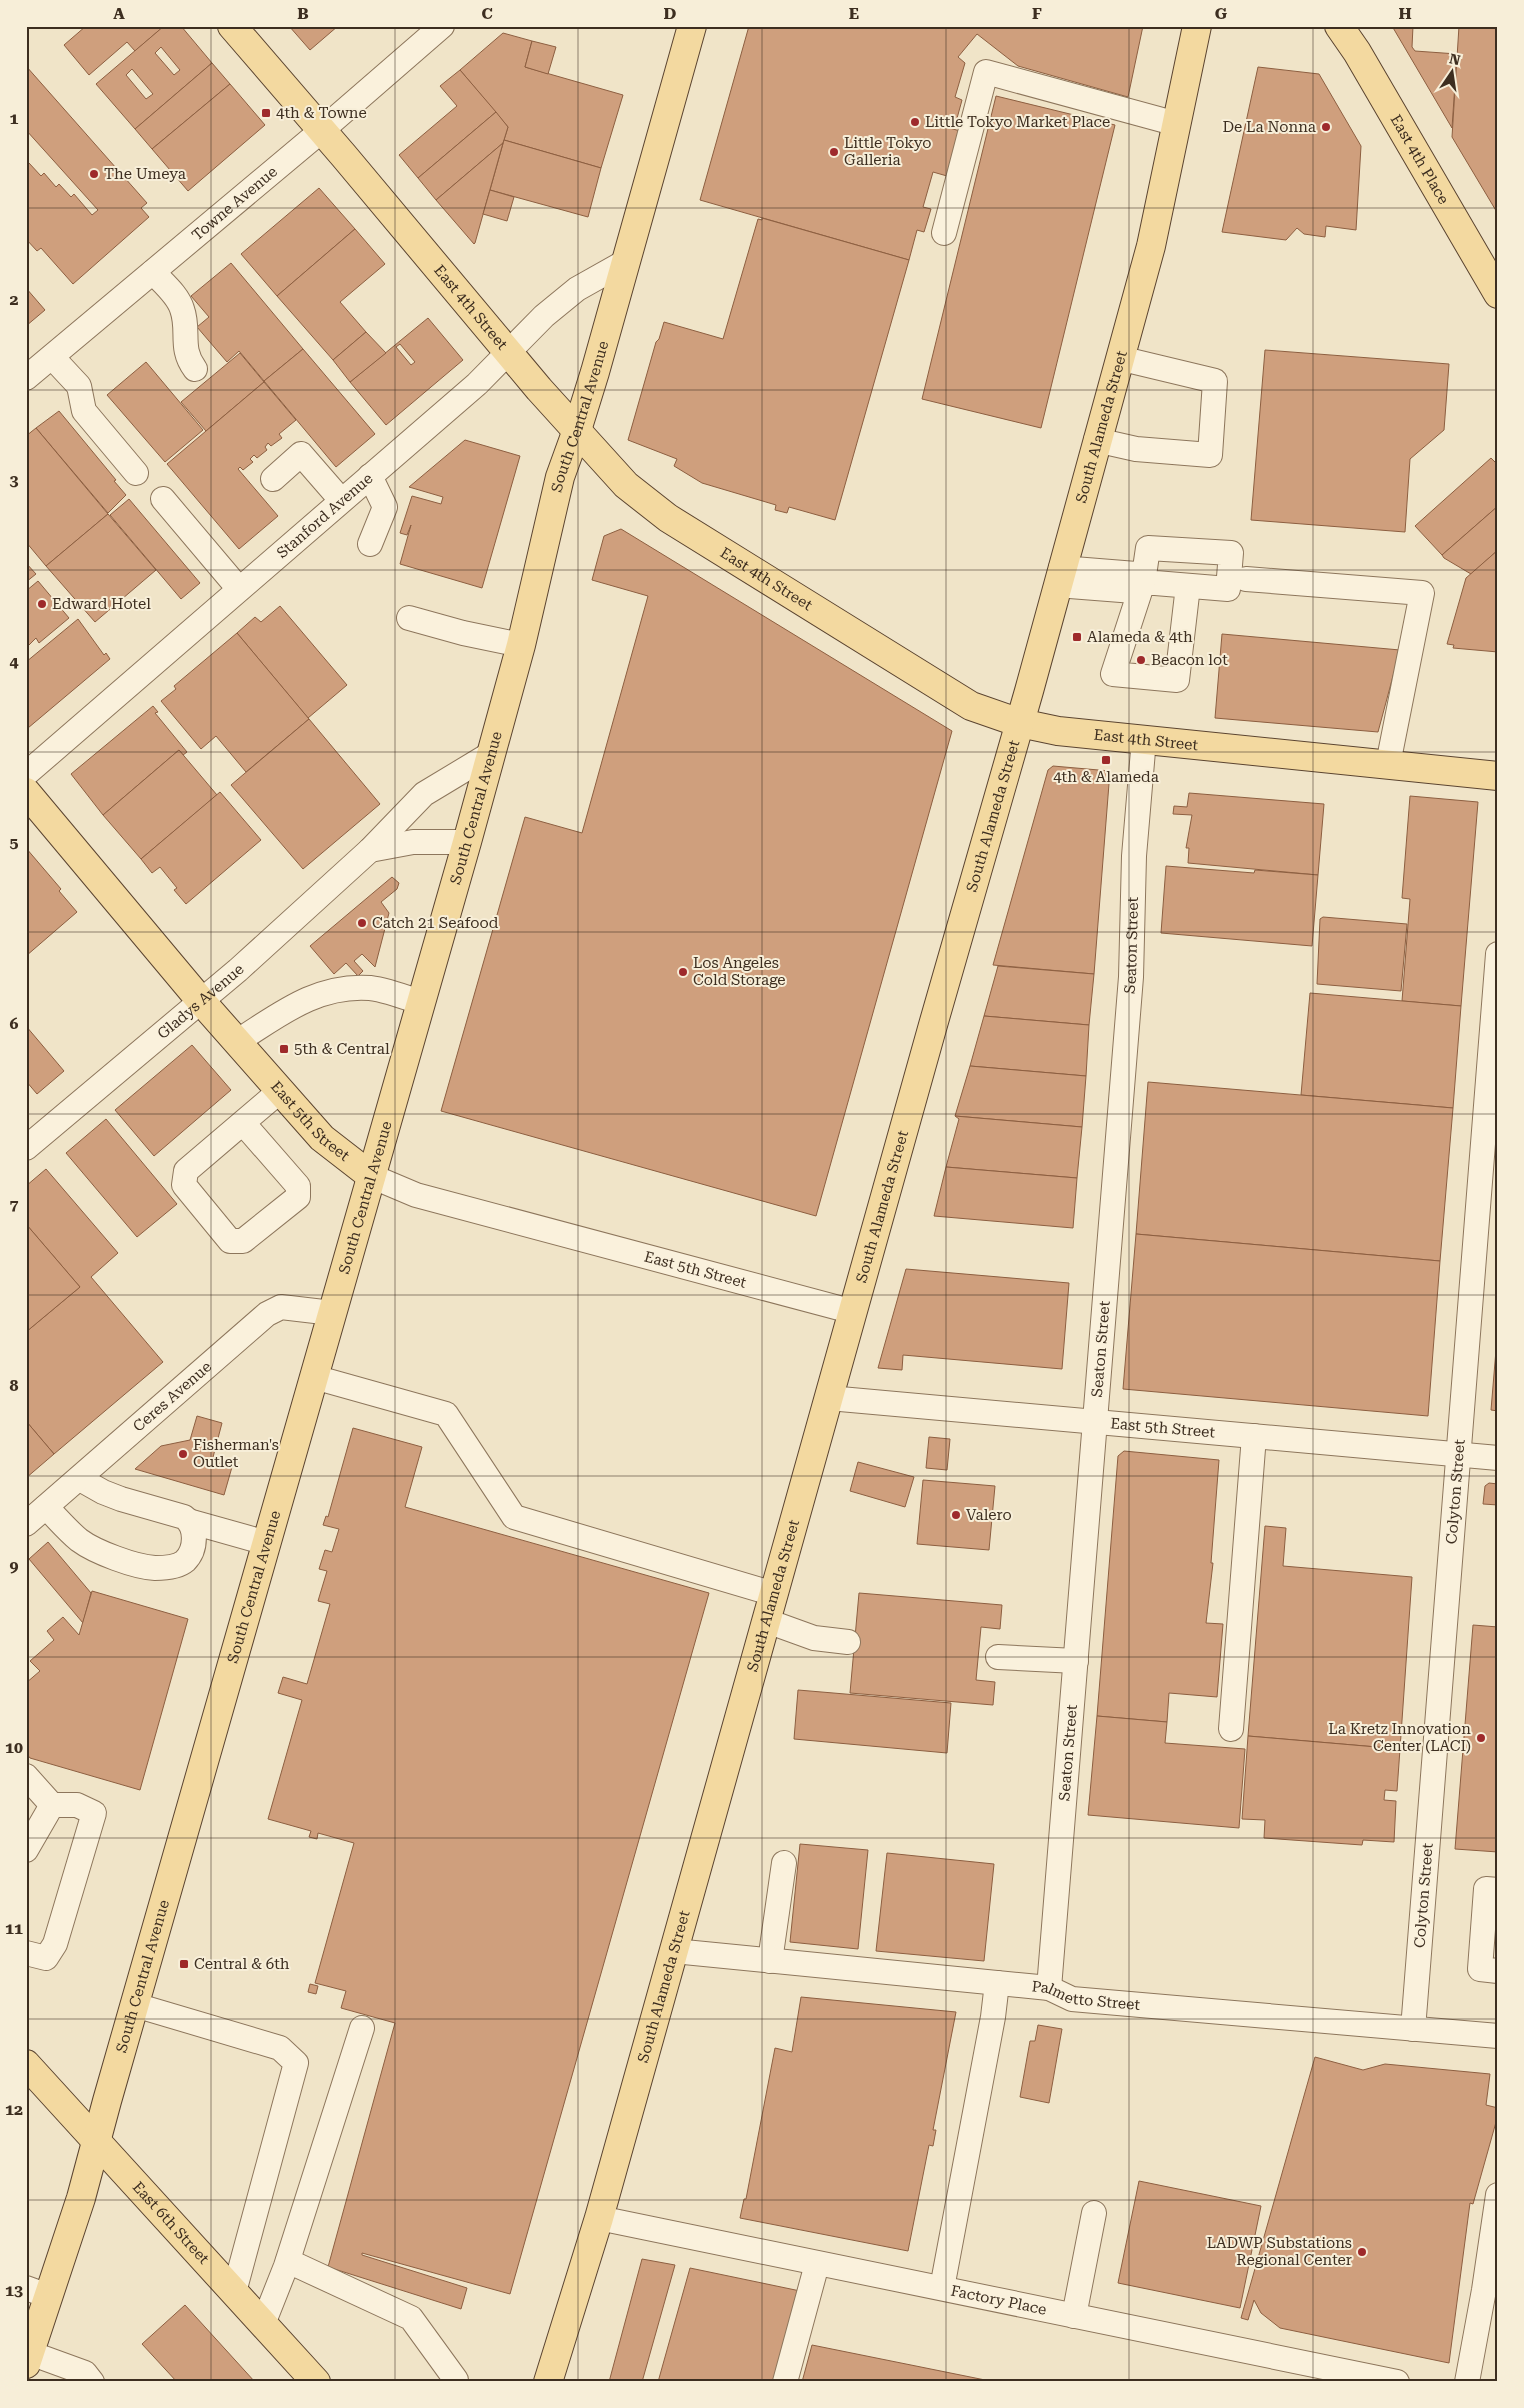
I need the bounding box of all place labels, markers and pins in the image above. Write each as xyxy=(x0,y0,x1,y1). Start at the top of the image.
place label: 4th & Towne xyxy=(276,104,367,122)
marker: 4th & Towne xyxy=(260,107,272,119)
place label: Little Tokyo Market Place xyxy=(925,113,1110,131)
marker: Little Tokyo Market Place xyxy=(909,116,921,128)
place label: De La Nonna xyxy=(1222,118,1316,136)
marker: De La Nonna xyxy=(1320,121,1332,133)
place label: Little Tokyo Galleria xyxy=(844,134,931,169)
marker: Little Tokyo Galleria xyxy=(828,146,840,158)
place label: The Umeya xyxy=(104,165,186,183)
marker: The Umeya xyxy=(88,168,100,180)
place label: Edward Hotel xyxy=(52,595,151,613)
marker: Edward Hotel xyxy=(36,598,48,610)
place label: Alameda & 4th xyxy=(1087,628,1193,646)
marker: Alameda & 4th xyxy=(1071,631,1083,643)
place label: Beacon lot xyxy=(1151,651,1228,669)
marker: Beacon lot xyxy=(1135,654,1147,666)
marker: 4th & Alameda xyxy=(1100,754,1112,766)
place label: 4th & Alameda xyxy=(1053,768,1159,786)
place label: Catch 21 Seafood xyxy=(372,914,499,932)
marker: Catch 21 Seafood xyxy=(356,917,368,929)
place label: Los Angeles Cold Storage xyxy=(693,954,786,989)
marker: Los Angeles Cold Storage xyxy=(677,966,689,978)
place label: 5th & Central xyxy=(294,1040,390,1058)
marker: 5th & Central xyxy=(278,1043,290,1055)
place label: Fisherman's Outlet xyxy=(193,1436,279,1471)
marker: Fisherman's Outlet xyxy=(177,1448,189,1460)
place label: Valero xyxy=(966,1506,1012,1524)
marker: Valero xyxy=(950,1509,962,1521)
place label: La Kretz Innovation Center (LACI) xyxy=(1328,1720,1471,1755)
marker: La Kretz Innovation Center (LACI) xyxy=(1475,1732,1487,1744)
place label: Central & 6th xyxy=(194,1955,290,1973)
marker: Central & 6th xyxy=(178,1958,190,1970)
place label: LADWP Substations Regional Center xyxy=(1207,2234,1352,2269)
marker: LADWP Substations Regional Center xyxy=(1356,2246,1368,2258)

